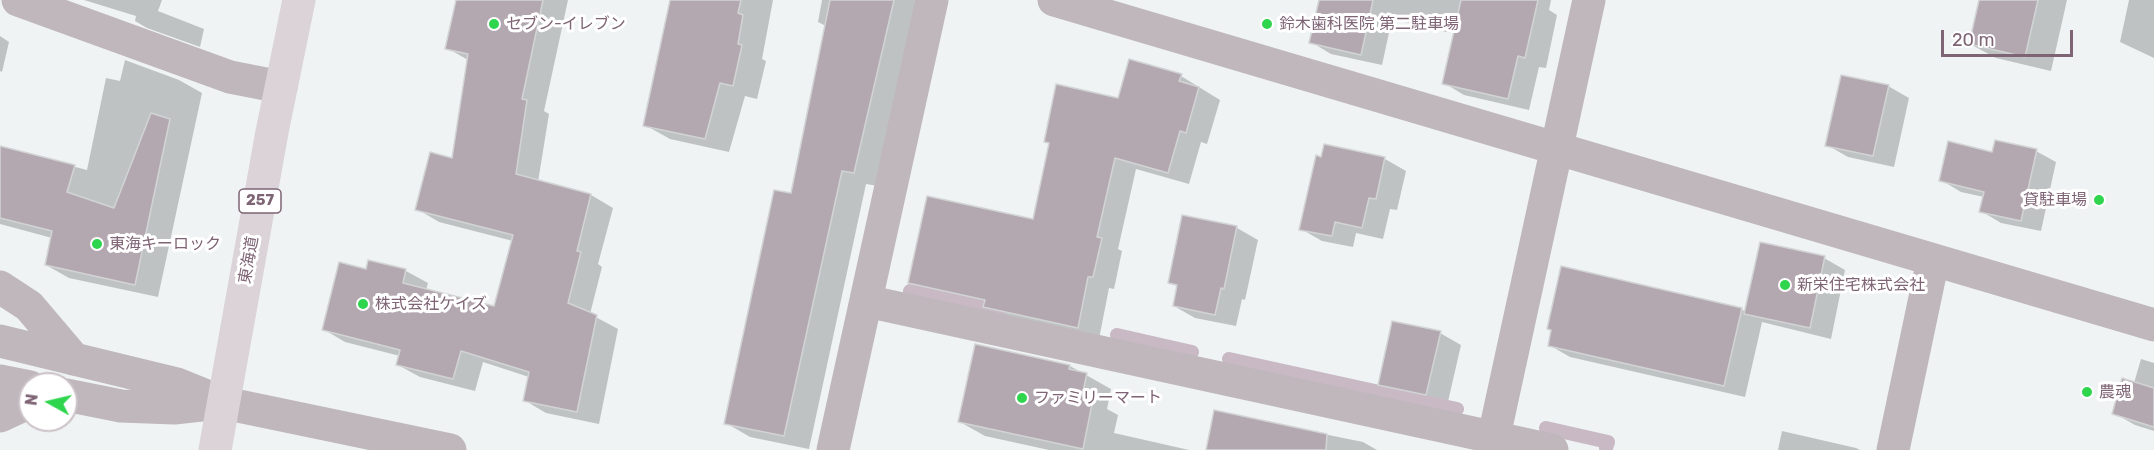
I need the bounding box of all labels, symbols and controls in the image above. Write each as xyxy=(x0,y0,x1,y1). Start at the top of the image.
place label: セブン-イレブン xyxy=(506,14,626,34)
place label: 鈴木歯科医院 第二駐車場 xyxy=(1279,14,1459,34)
marker: セブン-イレブン xyxy=(487,17,501,31)
marker: 鈴木歯科医院 第二駐車場 xyxy=(1260,17,1274,31)
scale bar xyxy=(1944,18,2076,56)
text: 20 m xyxy=(1952,29,1994,51)
road number: 257 xyxy=(239,189,281,213)
place label: 貸駐車場 xyxy=(2023,190,2087,210)
marker: 貸駐車場 xyxy=(2092,193,2106,207)
place label: 東海キーロック xyxy=(109,234,221,254)
street label: 東海道 xyxy=(235,235,263,285)
marker: 東海キーロック xyxy=(90,237,104,251)
place label: 新栄住宅株式会社 xyxy=(1797,275,1925,295)
marker: 新栄住宅株式会社 xyxy=(1778,278,1792,292)
place label: 株式会社ケイズ xyxy=(375,294,487,314)
marker: 株式会社ケイズ xyxy=(356,297,370,311)
north arrow xyxy=(18,372,78,432)
place label: 農魂 xyxy=(2099,382,2131,402)
marker: 農魂 xyxy=(2080,385,2094,399)
place label: ファミリーマート xyxy=(1034,388,1162,408)
marker: ファミリーマート xyxy=(1015,391,1029,405)
text: N xyxy=(21,393,42,407)

